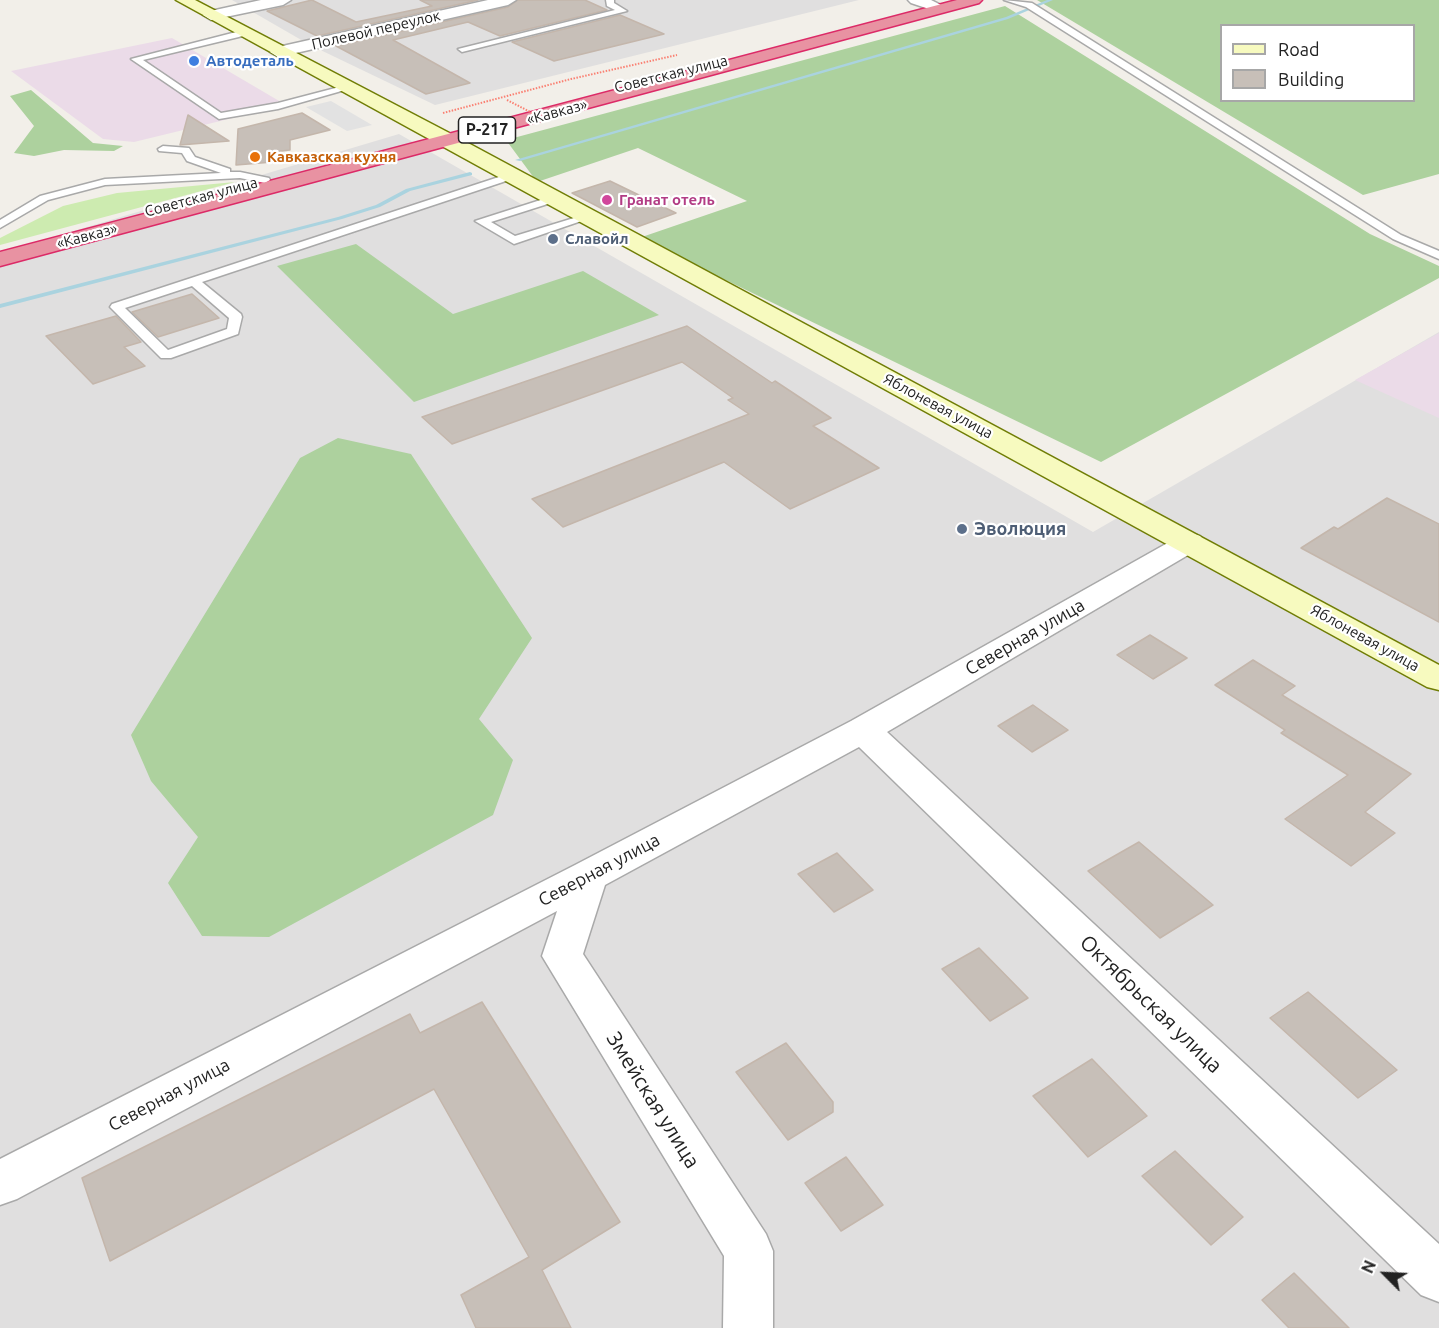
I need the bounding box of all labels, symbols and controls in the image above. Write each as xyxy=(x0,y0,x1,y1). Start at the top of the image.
street label: Полевой переулок xyxy=(310,6,442,54)
legend xyxy=(1220,24,1415,102)
text: Road xyxy=(1278,39,1320,59)
street label: Советская улица xyxy=(612,51,730,97)
place label: Автодеталь xyxy=(206,52,294,70)
marker: Автодеталь xyxy=(187,54,201,68)
text: Building xyxy=(1278,69,1344,89)
street label: «Кавказ» xyxy=(525,95,589,129)
road number: Р-217 xyxy=(458,117,516,143)
place label: Кавказская кухня xyxy=(267,148,396,166)
marker: Кавказская кухня xyxy=(248,150,262,164)
street label: Советская улица xyxy=(143,173,259,221)
place label: Гранат отель xyxy=(619,191,715,209)
marker: Гранат отель xyxy=(600,193,614,207)
street label: «Кавказ» xyxy=(55,219,119,253)
place label: Славойл xyxy=(565,230,628,248)
marker: Славойл xyxy=(546,232,560,246)
street label: Яблоневая улица xyxy=(880,370,996,442)
place label: Эволюция xyxy=(974,518,1066,540)
marker: Эволюция xyxy=(955,522,969,536)
street label: Северная улица xyxy=(961,594,1089,680)
street label: Яблоневая улица xyxy=(1308,601,1422,675)
street label: Северная улица xyxy=(535,829,663,911)
street label: Октябрьская улица xyxy=(1075,930,1227,1078)
street label: Змейская улица xyxy=(601,1027,705,1173)
street label: Северная улица xyxy=(105,1054,233,1136)
north arrow xyxy=(1355,1244,1415,1304)
text: N xyxy=(1358,1258,1379,1276)

